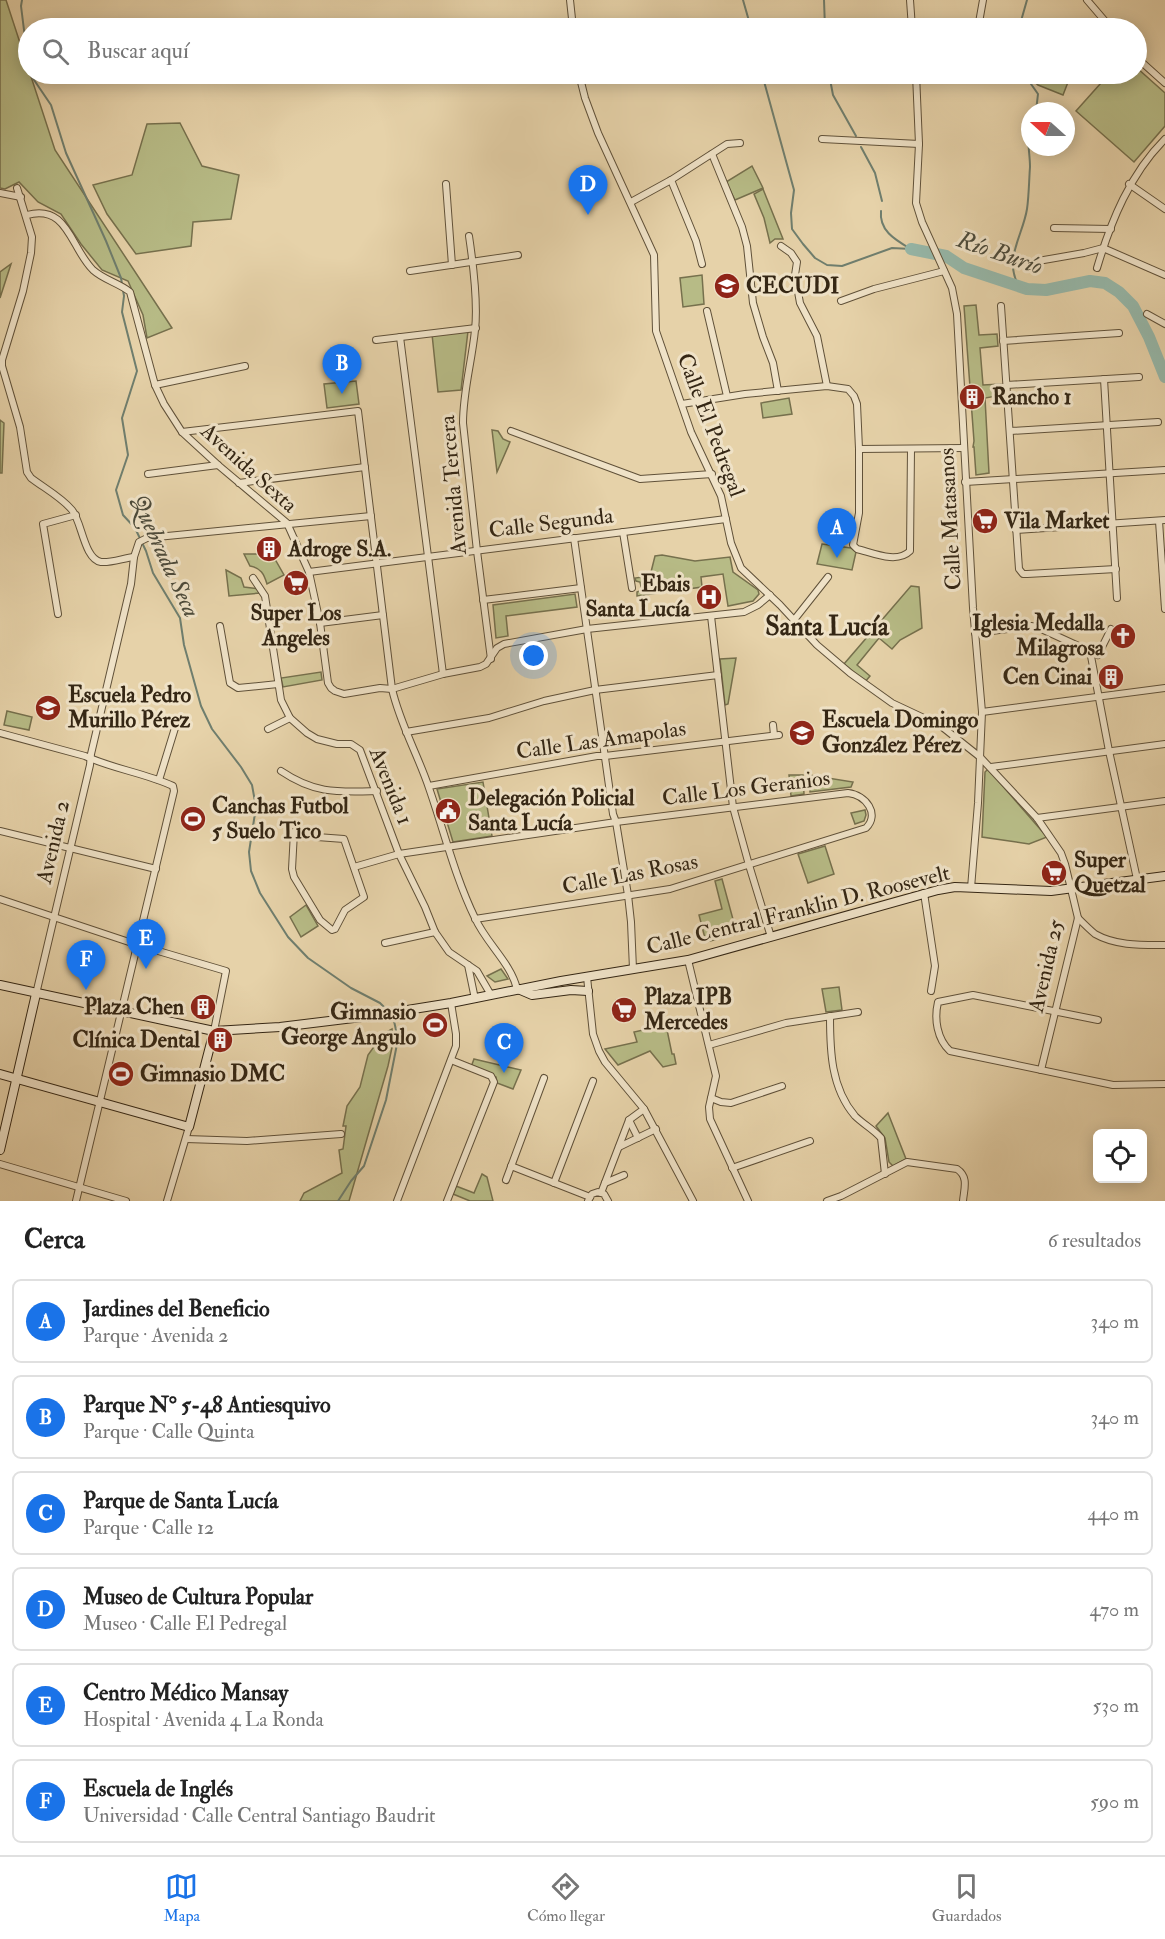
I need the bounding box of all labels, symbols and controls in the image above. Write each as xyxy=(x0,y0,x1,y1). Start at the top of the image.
search box xyxy=(18,18,1147,84)
icon: search xyxy=(39,35,72,68)
text: Buscar aquí xyxy=(87,37,189,65)
north arrow xyxy=(1021,102,1075,156)
pin: D xyxy=(568,166,608,215)
water label: Río Burío xyxy=(952,224,1047,282)
school or university icon: CECUDI xyxy=(712,271,742,301)
place label: CECUDI xyxy=(746,272,839,300)
pin: B xyxy=(322,344,362,394)
street label: Calle El Pedregal xyxy=(671,349,751,501)
building icon: Rancho 1 xyxy=(957,382,987,412)
place label: Rancho 1 xyxy=(992,383,1072,411)
street label: Avenida Tercera xyxy=(433,413,473,557)
street label: Avenida Sexta xyxy=(194,416,304,519)
street label: Calle Matasanos xyxy=(932,447,968,591)
water label: Quebrada Seca xyxy=(123,489,207,623)
street label: Calle Segunda xyxy=(487,501,616,545)
supermarket icon: Vila Market xyxy=(970,506,1000,536)
place label: Vila Market xyxy=(1003,507,1110,535)
pin: A xyxy=(818,508,856,558)
building icon: Adroge S.A. xyxy=(254,534,284,564)
place label: Adroge S.A. xyxy=(287,535,391,564)
supermarket icon: Super Los Angeles xyxy=(281,568,311,598)
place label: Ebais Santa Lucía xyxy=(586,570,691,623)
hospital icon: Ebais Santa Lucía xyxy=(694,582,724,612)
place label: Super Los Angeles xyxy=(251,599,342,653)
place label: Iglesia Medalla Milagrosa xyxy=(972,609,1105,663)
district label: Santa Lucía xyxy=(765,611,890,643)
church icon: Iglesia Medalla Milagrosa xyxy=(1108,621,1138,651)
your location xyxy=(519,641,548,670)
building icon: Cen Cinai xyxy=(1096,662,1126,692)
place label: Cen Cinai xyxy=(1003,663,1092,691)
place label: Escuela Pedro Murillo Pérez xyxy=(67,681,192,734)
school or university icon: Escuela Pedro Murillo Pérez xyxy=(33,693,63,723)
place label: Escuela Domingo González Pérez xyxy=(822,706,979,759)
street label: Calle Las Amapolas xyxy=(514,714,688,767)
school or university icon: Escuela Domingo González Pérez xyxy=(787,718,817,748)
street label: Avenida 1 xyxy=(362,742,419,829)
street label: Calle Los Geranios xyxy=(660,764,832,812)
place label: Delegación Policial Santa Lucía xyxy=(468,784,635,837)
place label: Canchas Futbol 5 Suelo Tico xyxy=(212,792,349,845)
public building icon: Delegación Policial Santa Lucía xyxy=(433,796,463,826)
street label: Avenida 2 xyxy=(30,798,76,887)
sports icon: Canchas Futbol 5 Suelo Tico xyxy=(178,804,208,834)
place label: Super Quetzal xyxy=(1074,846,1146,899)
street label: Calle Las Rosas xyxy=(560,847,700,901)
supermarket icon: Super Quetzal xyxy=(1039,858,1069,888)
street label: Calle Central Franklin D. Roosevelt xyxy=(643,859,953,961)
street label: Avenida 25 xyxy=(1022,917,1070,1016)
pin: E xyxy=(126,920,166,969)
pin: F xyxy=(66,940,106,990)
place label: Plaza IPB Mercedes xyxy=(643,983,732,1036)
building icon: Plaza Chen xyxy=(188,992,218,1022)
place label: Plaza Chen xyxy=(84,993,185,1021)
supermarket icon: Plaza IPB Mercedes xyxy=(609,995,639,1025)
place label: Gimnasio George Angulo xyxy=(281,998,416,1052)
sports icon: Gimnasio George Angulo xyxy=(420,1010,450,1040)
pin: C xyxy=(484,1024,524,1073)
building icon: Clínica Dental xyxy=(205,1025,235,1055)
place label: Clínica Dental xyxy=(73,1026,200,1054)
sports icon: Gimnasio DMC xyxy=(106,1059,136,1089)
place label: Gimnasio DMC xyxy=(140,1060,285,1088)
map controls xyxy=(1093,1129,1147,1183)
button: locate xyxy=(1093,1129,1147,1183)
text: Cerca xyxy=(24,1224,85,1256)
text: 6 resultados xyxy=(1048,1228,1141,1253)
text: Jardines del Beneficio xyxy=(83,1295,270,1323)
text: A xyxy=(39,1309,52,1334)
text: 340 m xyxy=(1091,1309,1139,1334)
text: Parque · Avenida 2 xyxy=(83,1323,228,1348)
text: Parque N° 5-48 Antiesquivo xyxy=(83,1391,331,1419)
text: B xyxy=(39,1405,52,1430)
text: 340 m xyxy=(1091,1405,1139,1430)
text: Parque · Calle Quinta xyxy=(83,1419,254,1444)
text: Parque de Santa Lucía xyxy=(83,1487,278,1515)
text: C xyxy=(38,1501,53,1526)
text: 440 m xyxy=(1087,1501,1139,1526)
text: Parque · Calle 12 xyxy=(83,1515,214,1540)
text: Museo de Cultura Popular xyxy=(83,1583,313,1611)
text: D xyxy=(37,1597,54,1622)
text: 470 m xyxy=(1090,1597,1139,1622)
text: Museo · Calle El Pedregal xyxy=(83,1611,287,1636)
text: Centro Médico Mansay xyxy=(83,1679,288,1707)
text: E xyxy=(38,1693,53,1718)
text: 530 m xyxy=(1093,1693,1139,1718)
text: Hospital · Avenida 4 La Ronda xyxy=(83,1707,324,1732)
text: Escuela de Inglés xyxy=(83,1775,233,1803)
text: F xyxy=(39,1789,52,1814)
text: 590 m xyxy=(1090,1789,1139,1814)
text: Universidad · Calle Central Santiago Baudrit xyxy=(83,1803,436,1828)
tab: Mapa xyxy=(163,1870,200,1926)
tab: Cómo llegar xyxy=(527,1870,605,1926)
tab: Guardados xyxy=(932,1870,1002,1926)

